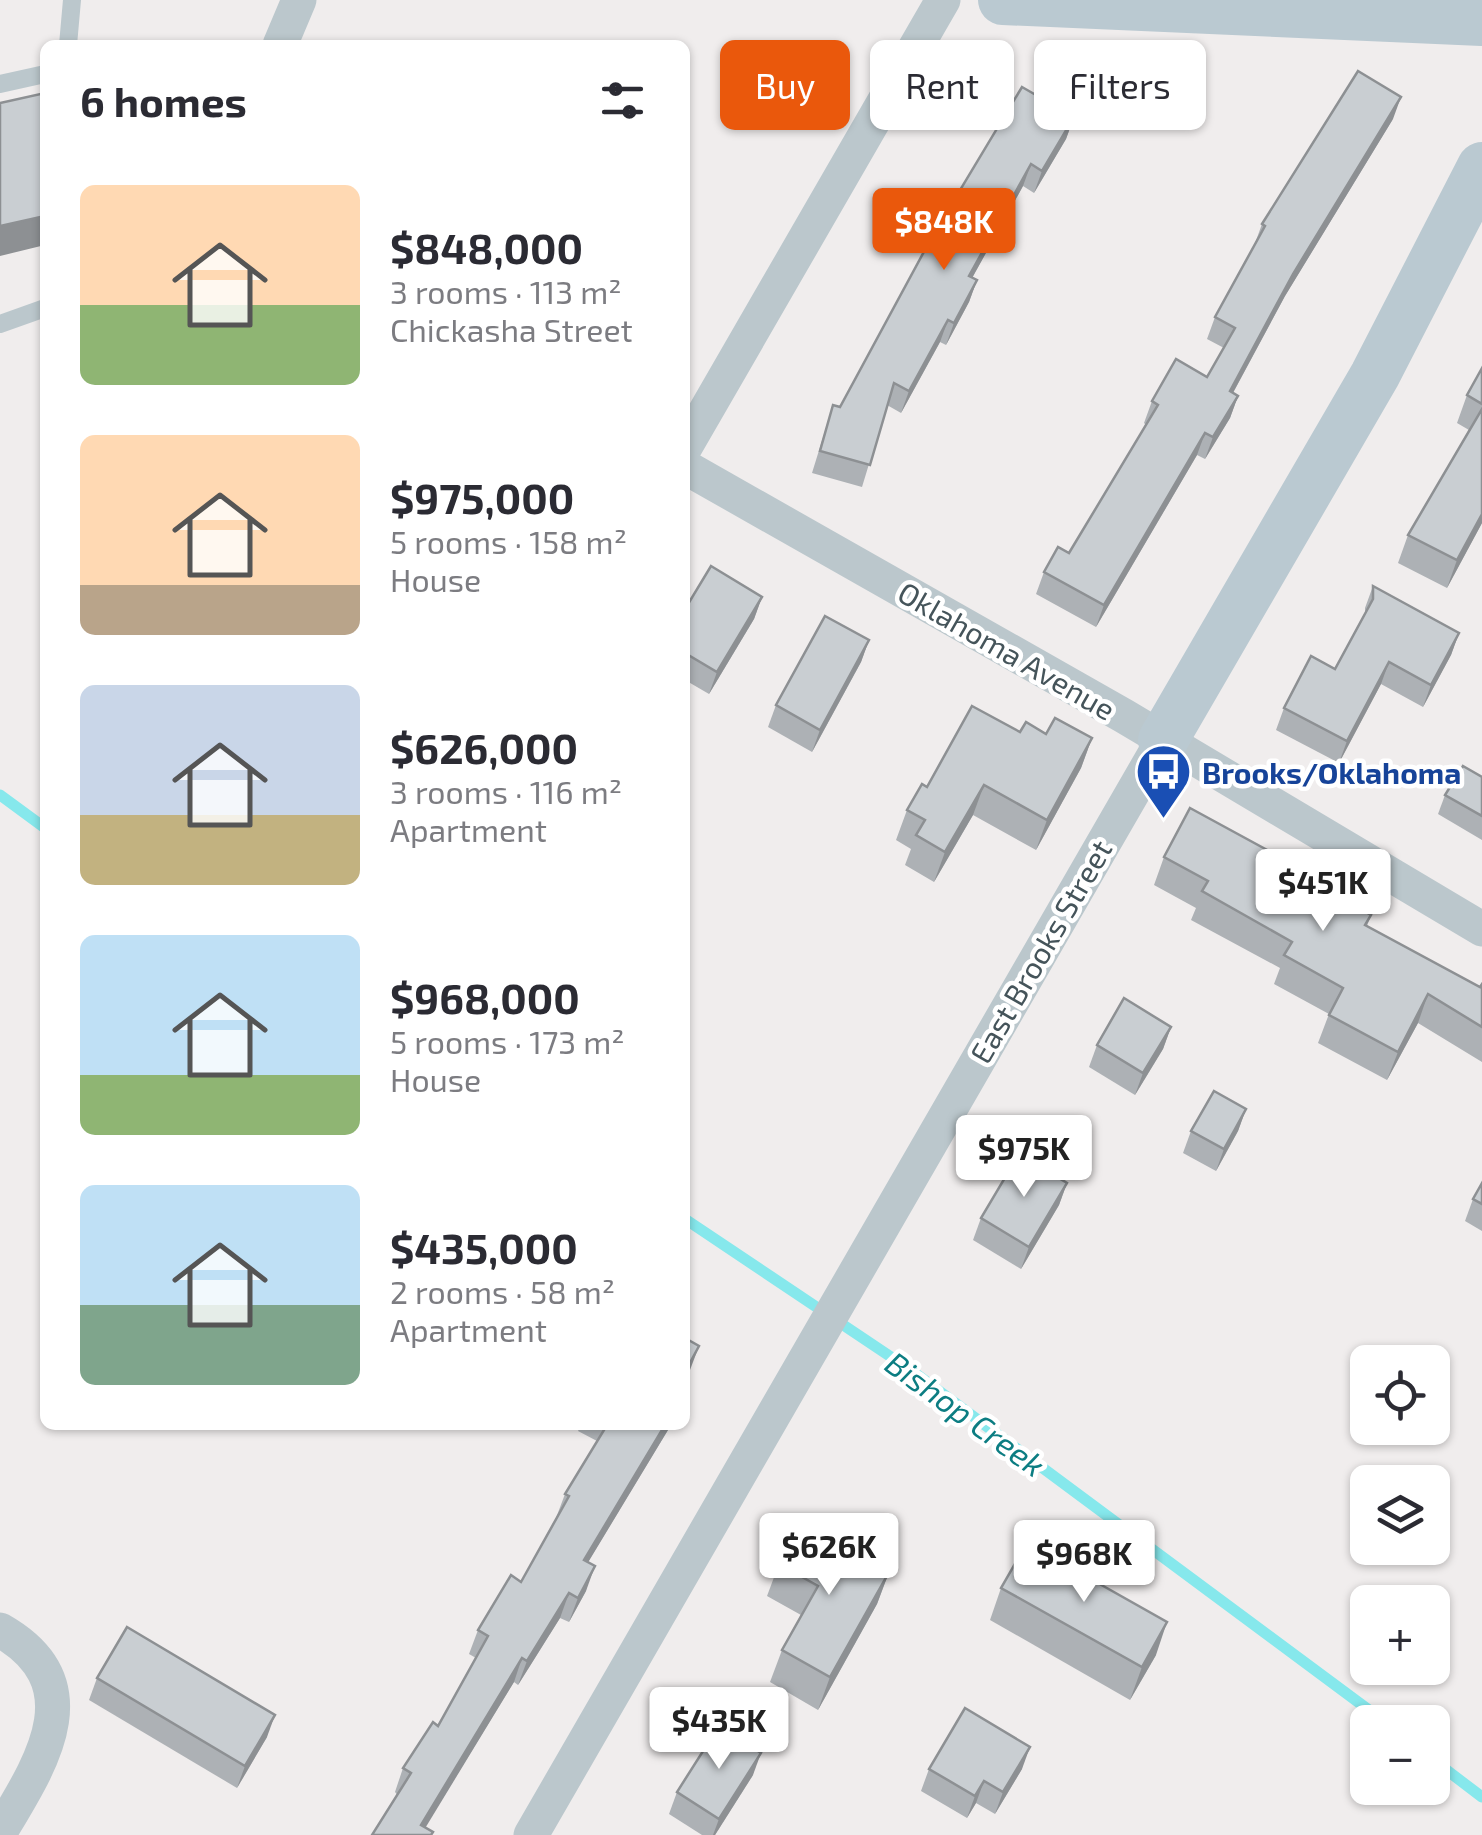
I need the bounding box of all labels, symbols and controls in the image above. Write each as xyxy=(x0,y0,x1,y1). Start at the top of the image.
chip: Buy xyxy=(720,40,850,130)
chip: Rent xyxy=(870,40,1014,130)
chip: Filters xyxy=(1034,40,1206,130)
icon: filters xyxy=(595,73,650,128)
text: 6 homes xyxy=(80,75,247,125)
pin: $848K xyxy=(874,188,1014,273)
text: $848K xyxy=(894,201,994,239)
text: $848,000 xyxy=(390,222,583,272)
icon: home xyxy=(160,225,280,345)
text: 3 rooms · 113 m² xyxy=(390,272,622,310)
text: Chickasha Street xyxy=(390,310,633,348)
text: $975,000 xyxy=(390,472,574,522)
icon: home xyxy=(160,475,280,595)
text: 5 rooms · 158 m² xyxy=(390,522,627,560)
text: House xyxy=(390,560,481,598)
street label: Oklahoma Avenue xyxy=(892,573,1122,727)
text: $626,000 xyxy=(390,722,578,772)
icon: home xyxy=(160,725,280,845)
bus stop icon: Brooks/Oklahoma xyxy=(1133,742,1193,821)
place label: Brooks/Oklahoma xyxy=(1202,754,1461,790)
text: 3 rooms · 116 m² xyxy=(390,772,622,810)
text: Apartment xyxy=(390,810,547,848)
street label: East Brooks Street xyxy=(962,833,1118,1069)
pin: $451K xyxy=(1253,849,1393,934)
text: $451K xyxy=(1278,862,1368,900)
text: $968,000 xyxy=(390,972,580,1022)
icon: home xyxy=(160,975,280,1095)
text: 5 rooms · 173 m² xyxy=(390,1022,625,1060)
text: House xyxy=(390,1060,481,1098)
pin: $975K xyxy=(954,1115,1094,1200)
text: $975K xyxy=(978,1128,1070,1166)
text: $435,000 xyxy=(390,1222,578,1272)
icon: home xyxy=(160,1225,280,1345)
text: 2 rooms · 58 m² xyxy=(390,1272,615,1310)
text: Apartment xyxy=(390,1310,547,1348)
water label: Bishop Creek xyxy=(878,1343,1053,1484)
map controls xyxy=(1350,1345,1450,1805)
button: locate xyxy=(1350,1345,1450,1445)
button: layers xyxy=(1350,1465,1450,1565)
pin: $626K xyxy=(759,1513,899,1598)
pin: $968K xyxy=(1014,1520,1154,1605)
text: $626K xyxy=(781,1526,877,1564)
text: $968K xyxy=(1036,1533,1132,1571)
button: + xyxy=(1350,1585,1450,1685)
pin: $435K xyxy=(649,1687,789,1772)
text: $435K xyxy=(671,1700,767,1738)
button: − xyxy=(1350,1705,1450,1805)

